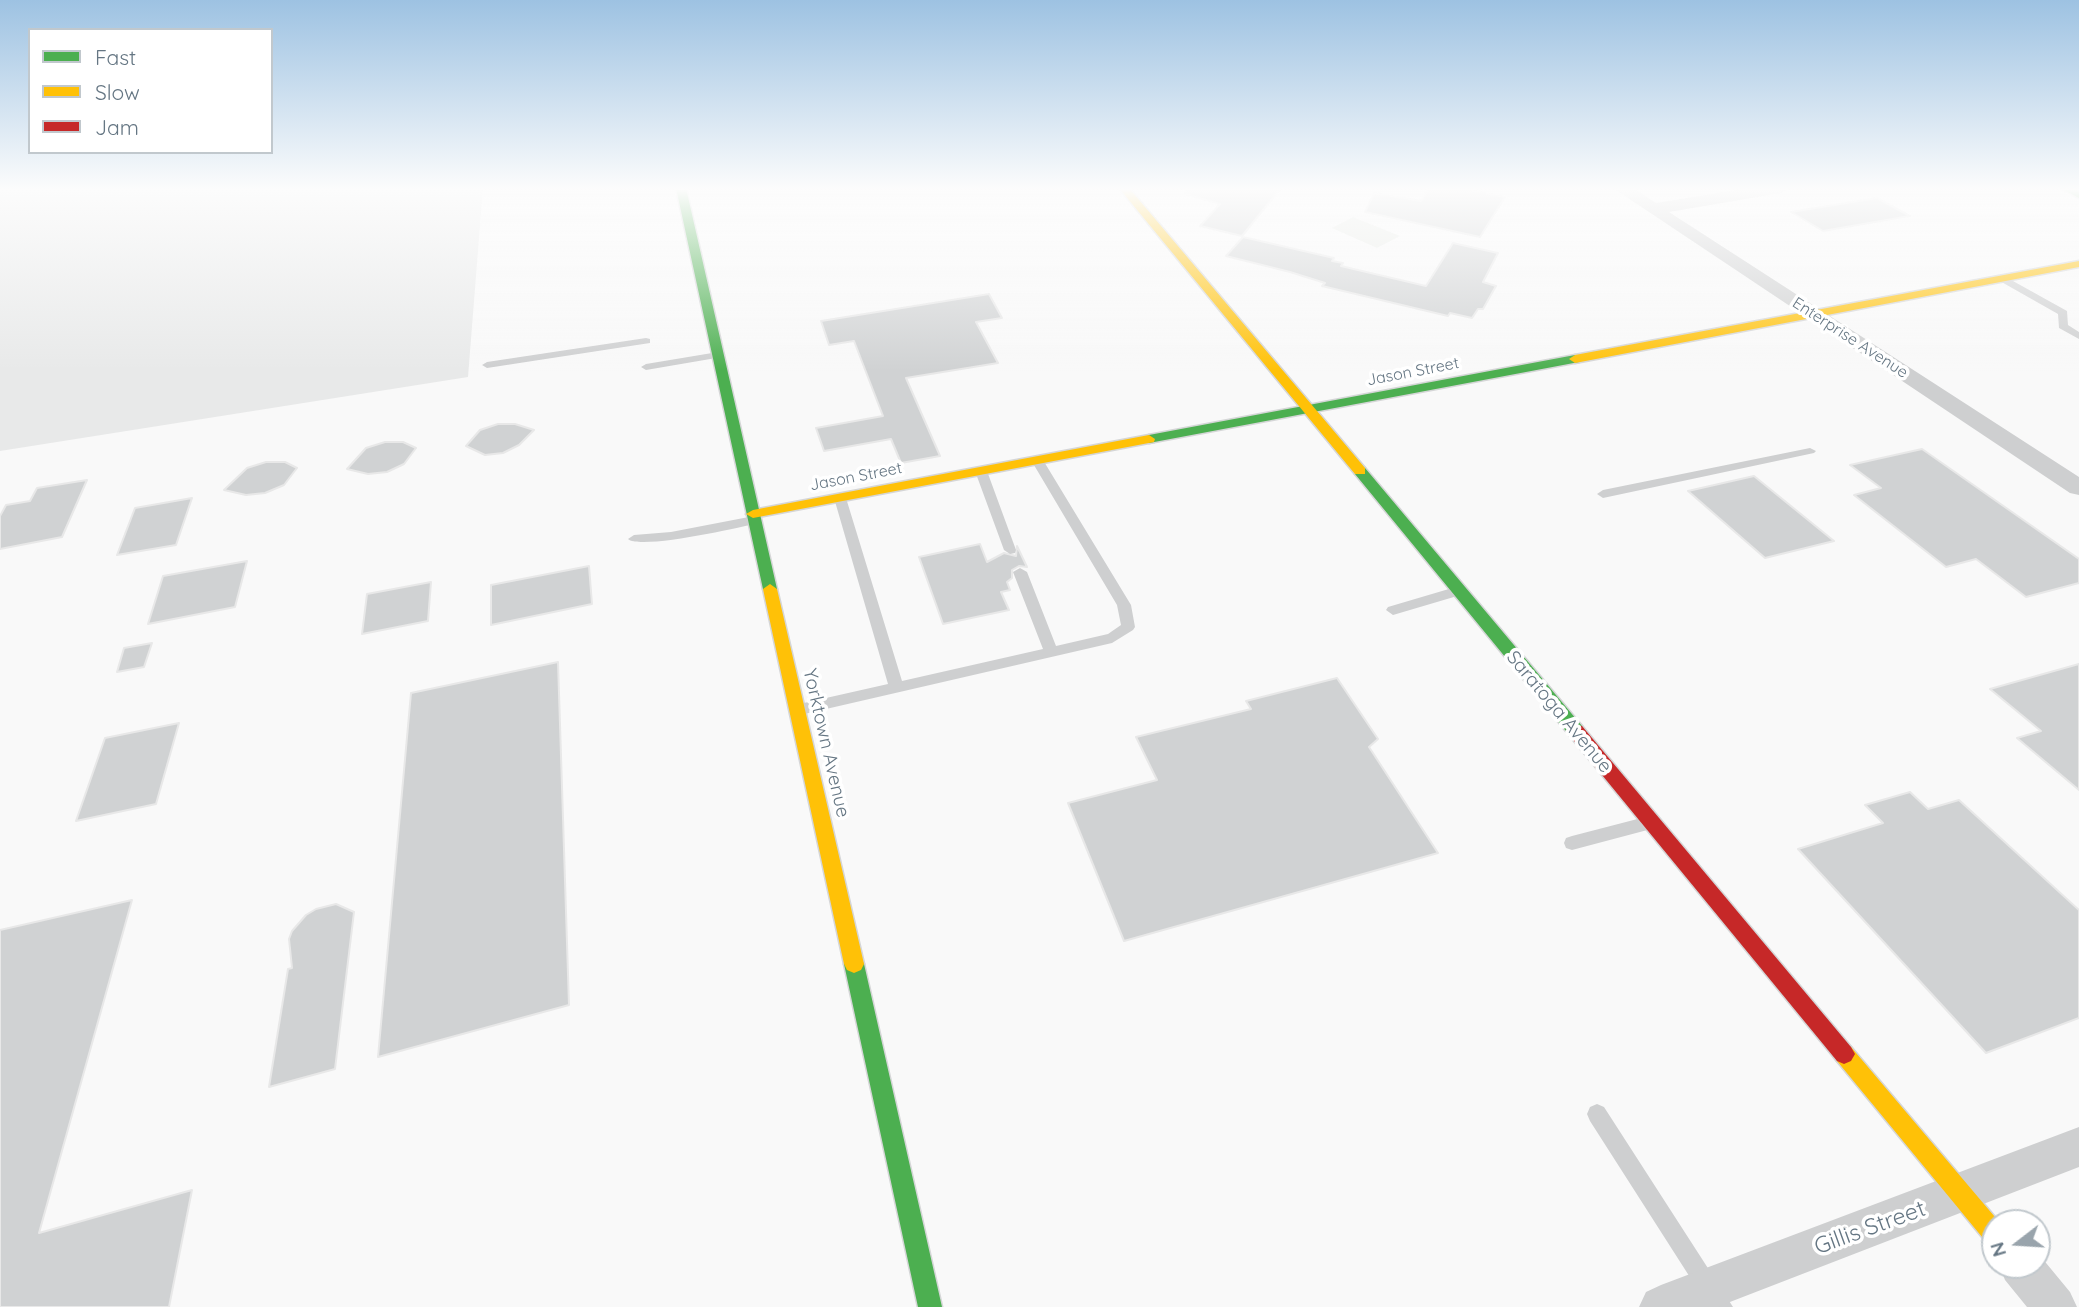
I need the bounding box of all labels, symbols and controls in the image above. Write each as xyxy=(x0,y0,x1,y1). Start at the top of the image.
legend xyxy=(28,28,273,154)
text: Fast xyxy=(95,44,136,70)
text: Slow xyxy=(95,79,140,105)
text: Jam xyxy=(95,114,139,140)
street label: Enterprise Avenue xyxy=(1789,294,1911,382)
street label: Jason Street xyxy=(1365,354,1461,390)
street label: Jason Street xyxy=(808,459,904,495)
street label: Saratoga Avenue xyxy=(1501,646,1617,778)
street label: Yorktown Avenue xyxy=(798,666,854,820)
street label: Gillis Street xyxy=(1811,1195,1929,1261)
north arrow xyxy=(1981,1209,2051,1279)
text: N xyxy=(1984,1239,2011,1260)

